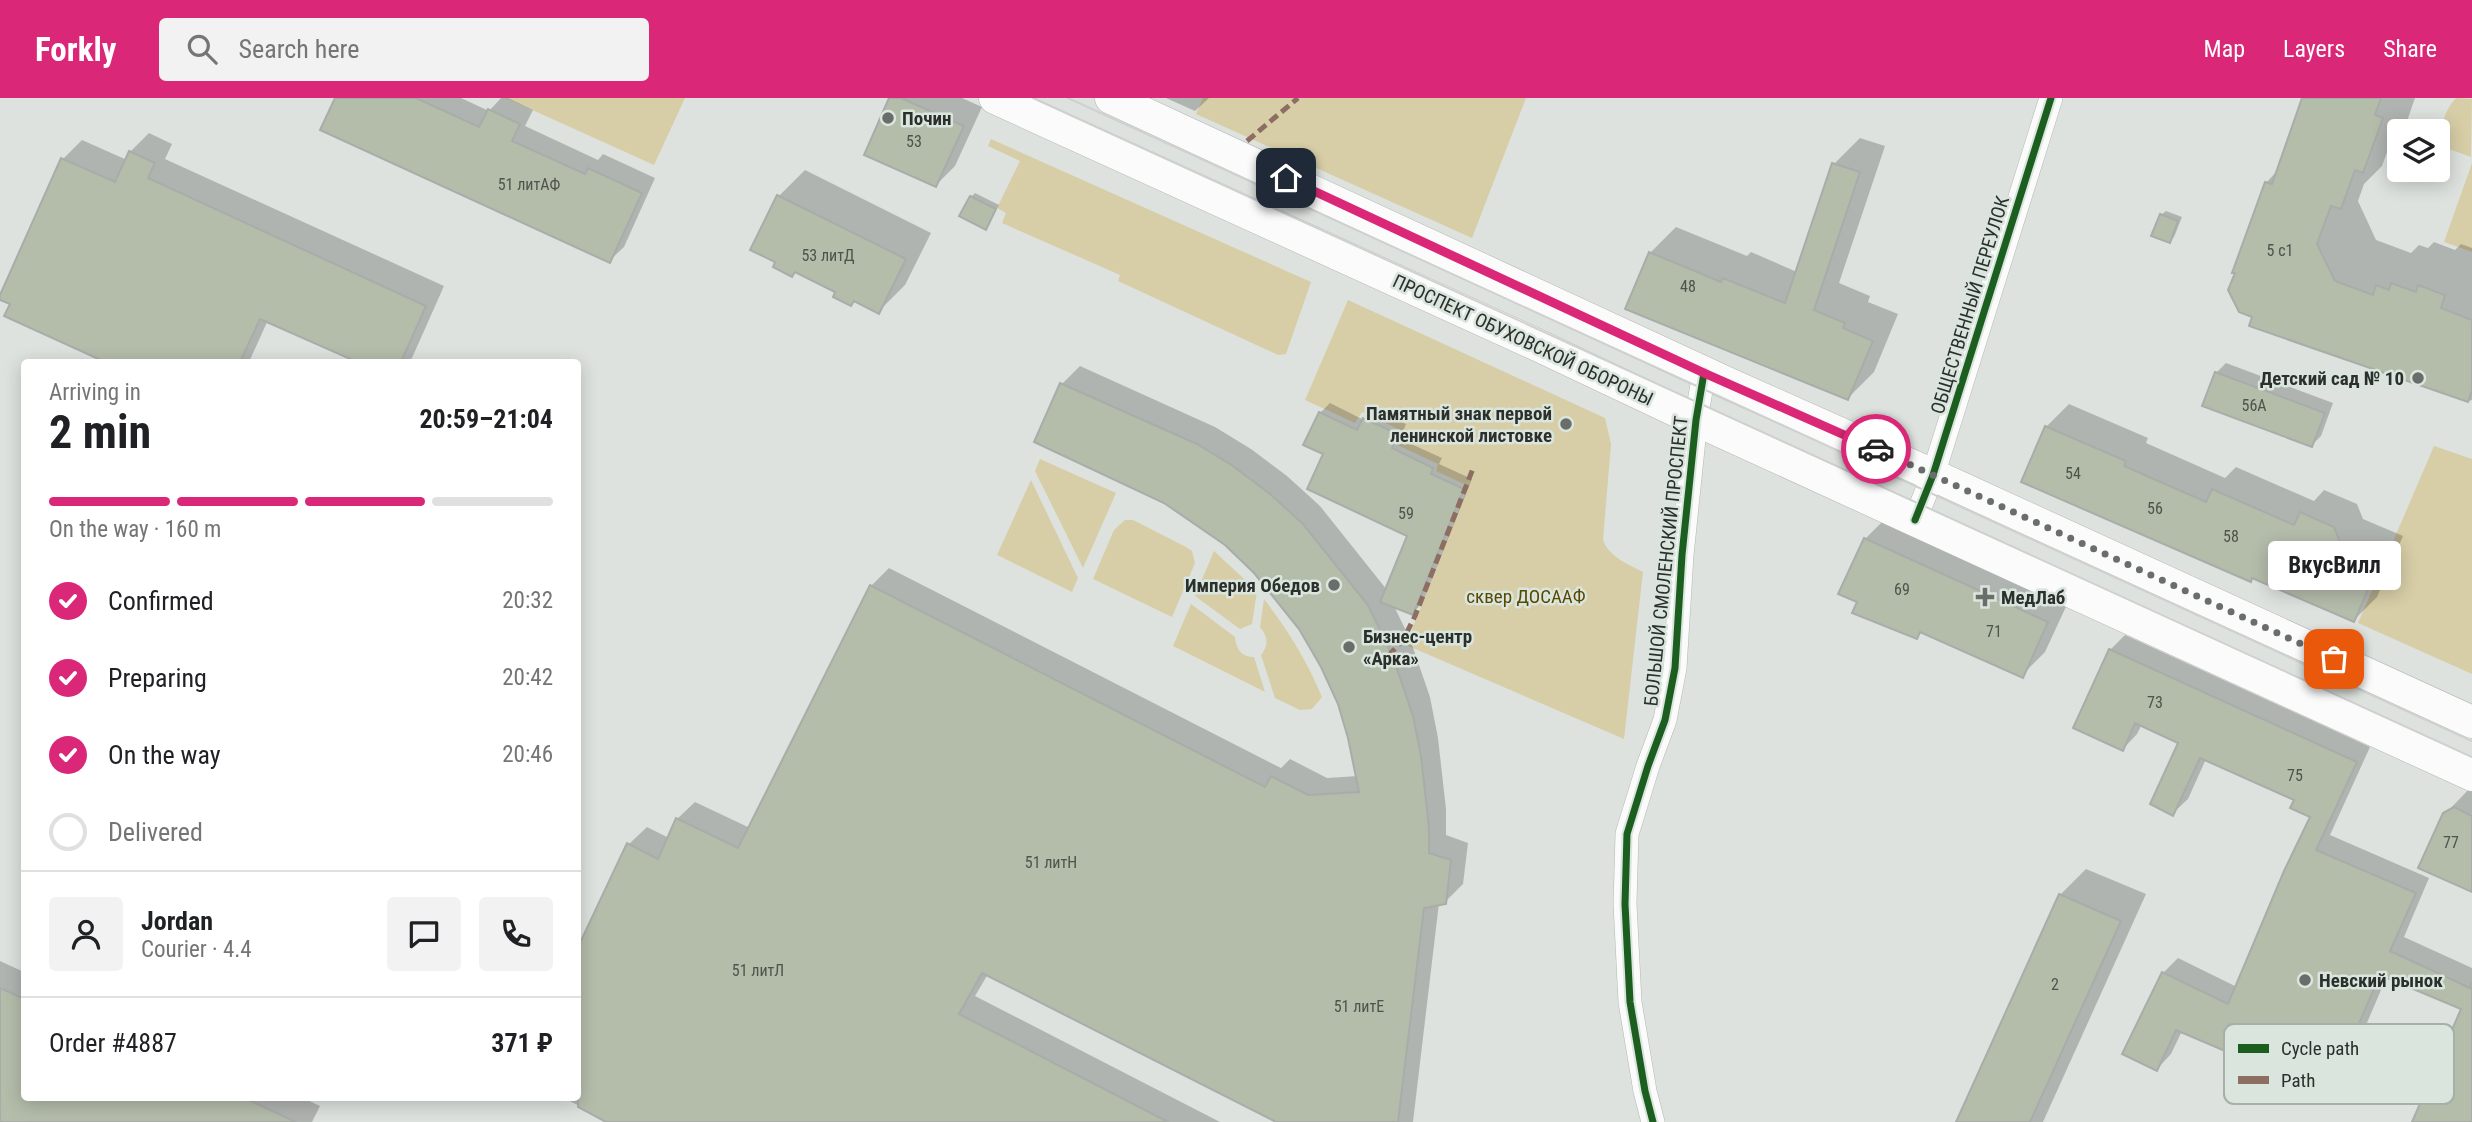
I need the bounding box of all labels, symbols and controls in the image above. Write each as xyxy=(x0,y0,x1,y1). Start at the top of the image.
search box xyxy=(159,18,649,81)
text: Forkly xyxy=(35,30,117,69)
icon: search xyxy=(183,30,221,68)
text: Search here xyxy=(239,34,359,64)
text: Map xyxy=(2204,35,2245,63)
text: Layers xyxy=(2283,35,2345,63)
text: Share xyxy=(2383,35,2437,63)
place label: Почин xyxy=(902,107,951,130)
marker: Почин xyxy=(880,110,896,126)
map controls xyxy=(2387,119,2450,182)
button: layers xyxy=(2387,119,2450,182)
house number: 53 xyxy=(906,132,922,151)
pin xyxy=(1256,148,1316,208)
icon: home xyxy=(1267,159,1305,197)
house number: 51 литАФ xyxy=(498,175,560,194)
street label: ОБЩЕСТВЕННЫЙ ПЕРЕУЛОК xyxy=(1926,193,2014,417)
house number: 5 с1 xyxy=(2267,241,2293,260)
house number: 53 литД xyxy=(801,246,855,265)
street label: ПРОСПЕКТ ОБУХОВСКОЙ ОБОРОНЫ xyxy=(1389,269,1657,411)
house number: 48 xyxy=(1680,277,1696,296)
place label: Детский сад № 10 xyxy=(2260,367,2404,390)
marker: Детский сад № 10 xyxy=(2410,370,2426,386)
text: Arriving in xyxy=(49,379,141,406)
house number: 56А xyxy=(2241,396,2267,415)
place label: Памятный знак первой ленинской листовке xyxy=(1366,402,1552,447)
text: 20:59–21:04 xyxy=(419,404,553,434)
text: 2 min xyxy=(49,405,151,459)
courier xyxy=(1841,414,1911,484)
street label: БОЛЬШОЙ СМОЛЕНСКИЙ ПРОСПЕКТ xyxy=(1639,415,1693,707)
marker: Памятный знак первой ленинской листовке xyxy=(1558,416,1574,432)
icon: car xyxy=(1857,430,1895,468)
house number: 54 xyxy=(2065,464,2081,483)
house number: 56 xyxy=(2147,499,2163,518)
house number: 59 xyxy=(1398,504,1414,523)
text: On the way · 160 m xyxy=(49,516,221,543)
house number: 58 xyxy=(2223,527,2239,546)
callout: ВкусВилл xyxy=(2268,540,2400,589)
text: ВкусВилл xyxy=(2288,552,2381,579)
place label: Империя Обедов xyxy=(1185,574,1320,597)
marker: Империя Обедов xyxy=(1326,577,1342,593)
house number: 69 xyxy=(1894,580,1910,599)
icon: check xyxy=(49,582,87,620)
park label: сквер ДОСААФ xyxy=(1466,585,1586,608)
text: Confirmed xyxy=(108,586,214,616)
place label: МедЛаб xyxy=(2001,586,2065,609)
text: 20:32 xyxy=(502,587,553,614)
marker: МедЛаб xyxy=(1975,587,1995,607)
house number: 71 xyxy=(1986,622,2002,641)
place label: Бизнес-центр «Арка» xyxy=(1363,625,1472,670)
pin xyxy=(2304,629,2364,689)
marker: Бизнес-центр «Арка» xyxy=(1341,639,1357,655)
icon: bag xyxy=(2315,640,2353,678)
icon: check xyxy=(49,659,87,697)
text: Preparing xyxy=(108,663,207,693)
text: 20:42 xyxy=(502,664,553,691)
house number: 73 xyxy=(2147,693,2163,712)
icon: check xyxy=(49,736,87,774)
text: On the way xyxy=(108,740,221,770)
text: 20:46 xyxy=(502,741,553,768)
house number: 75 xyxy=(2287,766,2303,785)
text: Delivered xyxy=(108,817,203,847)
house number: 77 xyxy=(2443,833,2459,852)
house number: 51 литН xyxy=(1025,853,1077,872)
button: person xyxy=(49,897,123,971)
button: chat xyxy=(387,897,461,971)
button: phone xyxy=(479,897,553,971)
text: Jordan xyxy=(141,906,213,936)
text: Courier · 4.4 xyxy=(141,936,252,963)
house number: 51 литЛ xyxy=(732,961,784,980)
place label: Невский рынок xyxy=(2319,969,2443,992)
marker: Невский рынок xyxy=(2297,972,2313,988)
house number: 2 xyxy=(2051,975,2059,994)
house number: 51 литЕ xyxy=(1334,997,1384,1016)
legend xyxy=(2224,1024,2454,1104)
text: Order #4887 xyxy=(49,1028,177,1058)
text: 371 ₽ xyxy=(491,1028,553,1058)
text: Cycle path xyxy=(2281,1037,2359,1060)
text: Path xyxy=(2281,1069,2315,1092)

